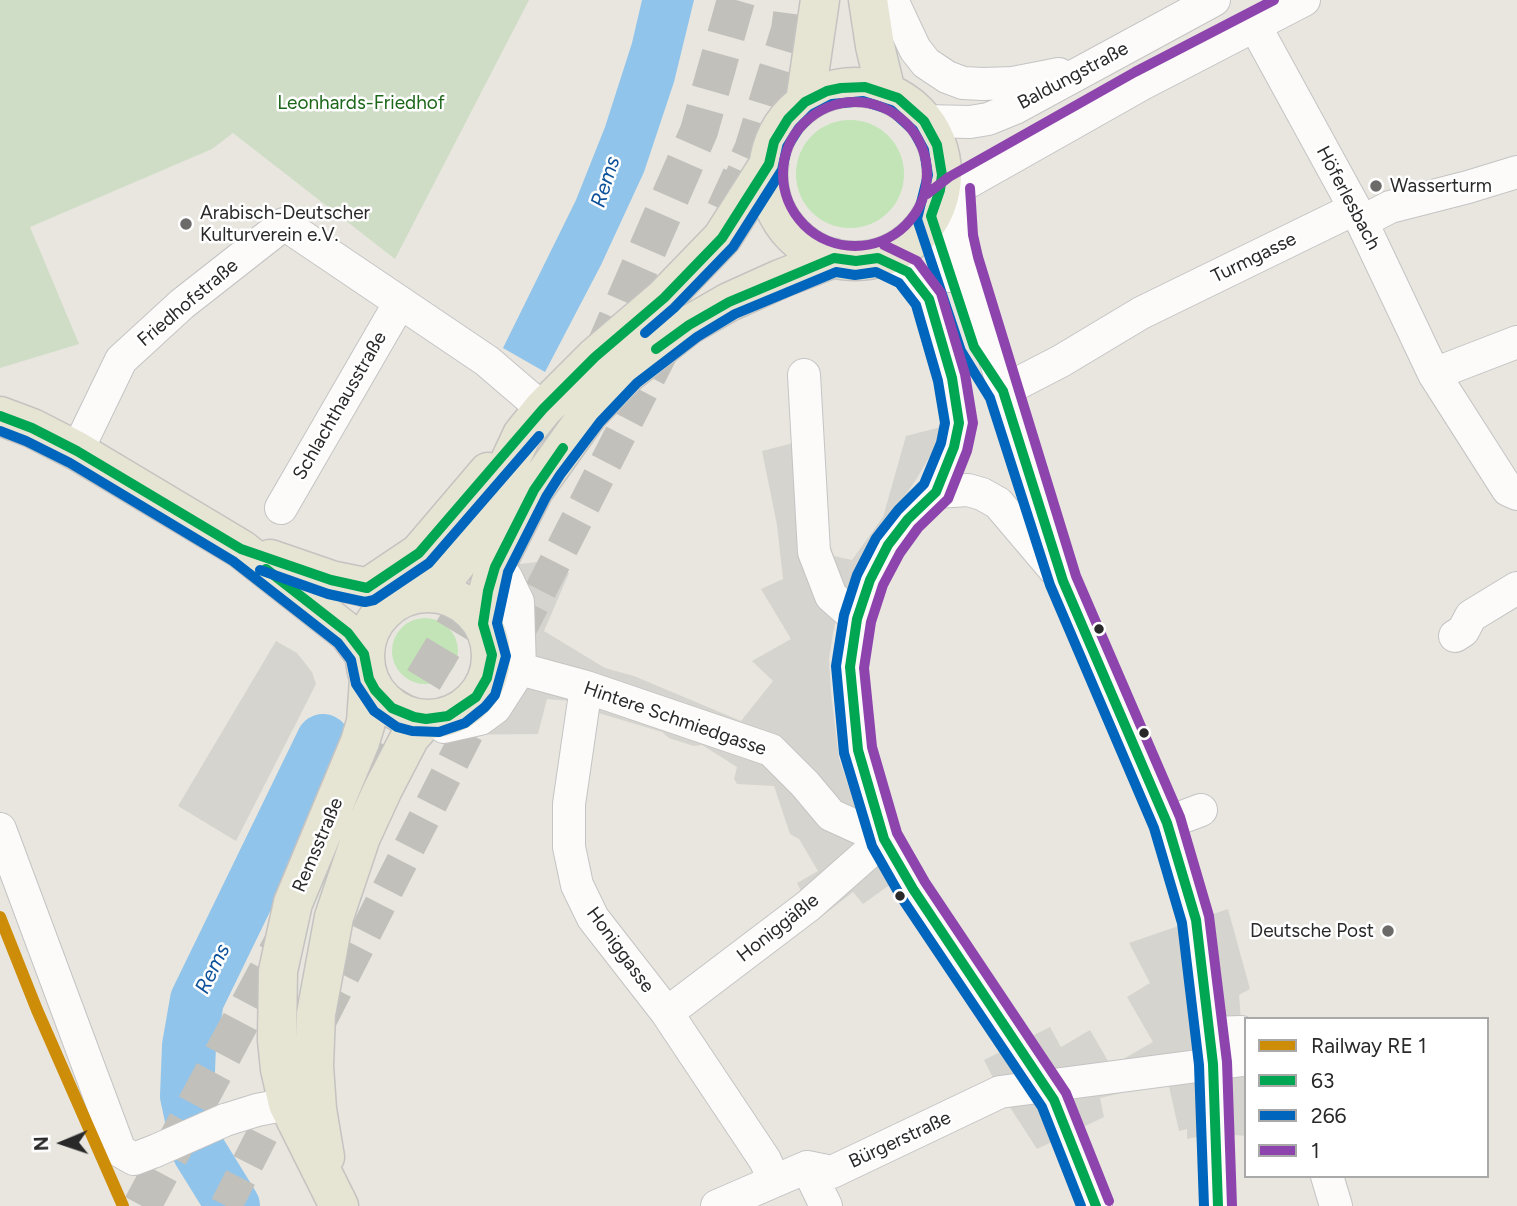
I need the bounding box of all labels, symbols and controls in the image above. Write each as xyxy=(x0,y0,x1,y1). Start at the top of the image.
street label: Baldungstraße xyxy=(1014,37,1132,115)
park label: Leonhards-Friedhof xyxy=(277,92,445,114)
street label: Höferlesbach xyxy=(1311,142,1385,254)
water label: Rems xyxy=(586,153,626,211)
place label: Wasserturm xyxy=(1390,175,1492,197)
marker: Wasserturm xyxy=(1368,178,1384,194)
place label: Arabisch-Deutscher Kulturverein e.V. xyxy=(200,202,370,246)
marker: Arabisch-Deutscher Kulturverein e.V. xyxy=(178,216,194,232)
street label: Turmgasse xyxy=(1208,228,1300,288)
street label: Friedhofstraße xyxy=(133,254,243,352)
street label: Schlachthausstraße xyxy=(288,328,392,484)
unlabelled marker xyxy=(1092,622,1106,636)
street label: Hintere Schmiedgasse xyxy=(581,677,769,761)
unlabelled marker xyxy=(1137,726,1151,740)
street label: Remsstraße xyxy=(288,794,348,896)
street label: Honiggäßle xyxy=(733,889,823,967)
unlabelled marker xyxy=(893,889,907,903)
street label: Honiggasse xyxy=(581,903,659,997)
place label: Deutsche Post xyxy=(1250,920,1374,942)
marker: Deutsche Post xyxy=(1380,923,1396,939)
water label: Rems xyxy=(190,940,236,998)
legend xyxy=(1244,1017,1489,1178)
text: Railway RE 1 xyxy=(1311,1033,1427,1058)
text: 63 xyxy=(1311,1068,1334,1093)
text: 266 xyxy=(1311,1103,1347,1128)
street label: Bürgerstraße xyxy=(845,1106,955,1174)
north arrow xyxy=(28,1108,98,1178)
text: N xyxy=(30,1136,53,1151)
text: 1 xyxy=(1311,1138,1320,1163)

